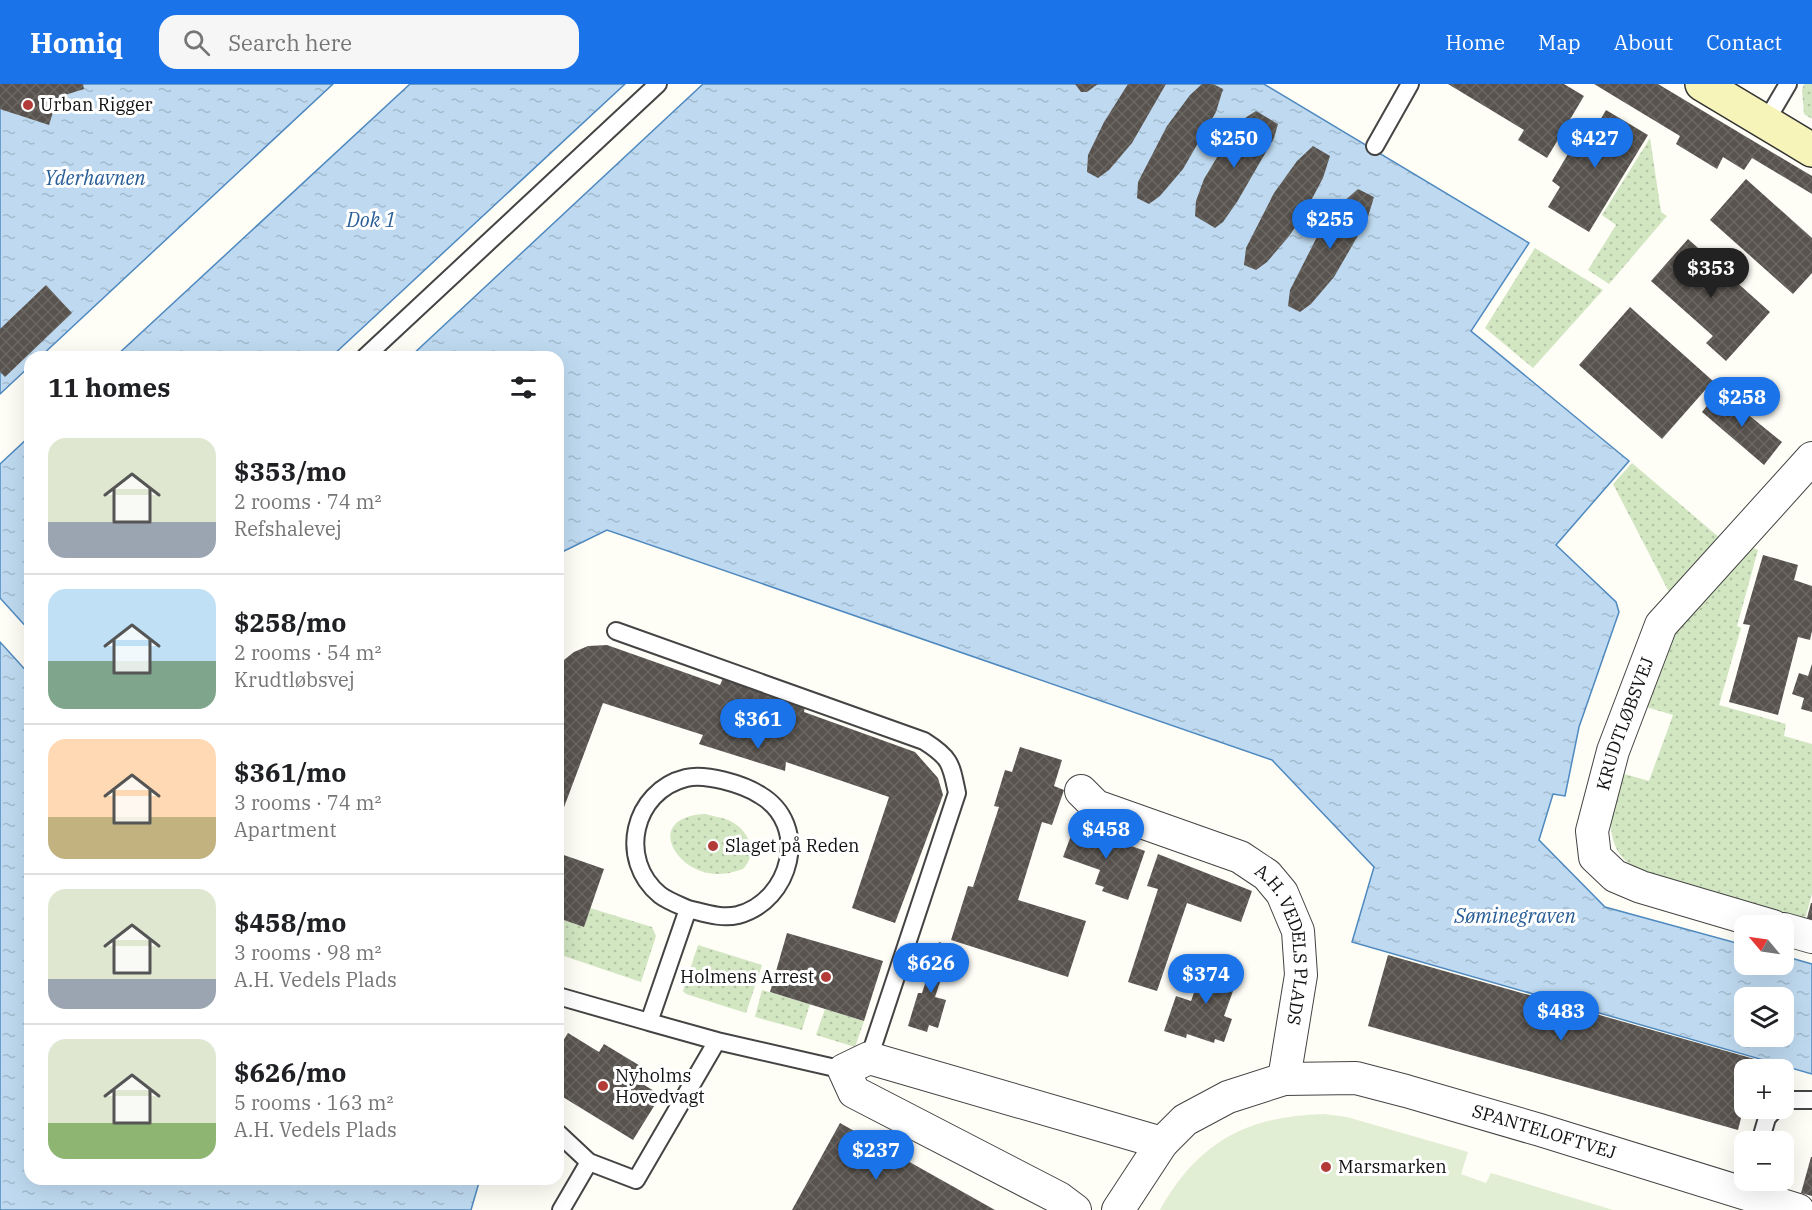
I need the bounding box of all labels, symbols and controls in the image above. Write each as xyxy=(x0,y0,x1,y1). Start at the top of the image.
search box xyxy=(159,15,579,69)
text: Homiq xyxy=(30,24,123,61)
icon: search xyxy=(180,26,213,59)
text: Search here xyxy=(228,28,352,57)
text: Home xyxy=(1445,28,1505,56)
text: Map xyxy=(1538,28,1581,56)
text: About xyxy=(1614,28,1673,56)
text: Contact xyxy=(1706,28,1782,56)
place label: Urban Rigger xyxy=(40,93,153,116)
marker: Urban Rigger xyxy=(21,98,35,112)
pin: $250 xyxy=(1198,118,1270,169)
pin: $427 xyxy=(1559,118,1631,169)
text: $250 xyxy=(1210,124,1258,151)
text: $427 xyxy=(1571,124,1619,151)
water label: Yderhavnen xyxy=(44,164,146,191)
pin: $255 xyxy=(1294,199,1366,250)
text: $255 xyxy=(1306,205,1354,232)
water label: Dok 1 xyxy=(345,206,396,233)
pin: $353 xyxy=(1675,248,1747,299)
text: $353 xyxy=(1687,254,1735,281)
text: 11 homes xyxy=(48,370,170,404)
icon: filters xyxy=(507,371,540,404)
pin: $258 xyxy=(1706,377,1778,428)
text: $258 xyxy=(1718,383,1766,410)
text: $353/mo xyxy=(234,454,346,488)
icon: home xyxy=(96,462,168,534)
text: 2 rooms · 74 m² xyxy=(234,488,381,515)
text: Refshalevej xyxy=(234,515,342,542)
text: $258/mo xyxy=(234,605,346,639)
icon: home xyxy=(96,613,168,685)
text: 2 rooms · 54 m² xyxy=(234,639,381,666)
street label: KRUDTLØBSVEJ xyxy=(1591,654,1659,793)
text: Krudtløbsvej xyxy=(234,666,355,693)
pin: $361 xyxy=(722,699,794,750)
text: $361 xyxy=(734,705,782,732)
text: $361/mo xyxy=(234,755,346,789)
icon: home xyxy=(96,763,168,835)
text: 3 rooms · 74 m² xyxy=(234,789,381,816)
pin: $458 xyxy=(1070,809,1142,860)
text: $458 xyxy=(1082,815,1130,842)
text: Apartment xyxy=(234,816,337,843)
place label: Slaget på Reden xyxy=(725,834,860,857)
marker: Slaget på Reden xyxy=(706,839,720,853)
street label: A.H. VEDELS PLADS xyxy=(1251,858,1313,1027)
water label: Søminegraven xyxy=(1453,902,1576,929)
text: $458/mo xyxy=(234,905,346,939)
icon: home xyxy=(96,913,168,985)
north arrow xyxy=(1734,915,1794,975)
map controls xyxy=(1734,915,1794,1191)
text: 3 rooms · 98 m² xyxy=(234,939,381,966)
pin: $626 xyxy=(895,943,967,994)
text: $626 xyxy=(907,949,955,976)
pin: $374 xyxy=(1170,954,1242,1005)
text: $374 xyxy=(1182,960,1230,987)
place label: Holmens Arrest xyxy=(680,965,814,988)
text: A.H. Vedels Plads xyxy=(234,966,397,993)
marker: Holmens Arrest xyxy=(819,970,833,984)
button: layers xyxy=(1734,987,1794,1047)
pin: $483 xyxy=(1525,991,1597,1042)
text: $483 xyxy=(1537,997,1585,1024)
text: $626/mo xyxy=(234,1055,346,1089)
button: + xyxy=(1734,1059,1794,1119)
icon: home xyxy=(96,1063,168,1135)
place label: Nyholms Hovedvagt xyxy=(615,1064,705,1108)
marker: Nyholms Hovedvagt xyxy=(596,1079,610,1093)
text: 5 rooms · 163 m² xyxy=(234,1089,393,1116)
street label: SPANTELOFTVEJ xyxy=(1470,1099,1619,1164)
text: A.H. Vedels Plads xyxy=(234,1116,397,1143)
pin: $237 xyxy=(840,1130,912,1181)
button: − xyxy=(1734,1131,1794,1191)
text: $237 xyxy=(852,1136,900,1163)
place label: Marsmarken xyxy=(1338,1155,1447,1178)
marker: Marsmarken xyxy=(1319,1160,1333,1174)

